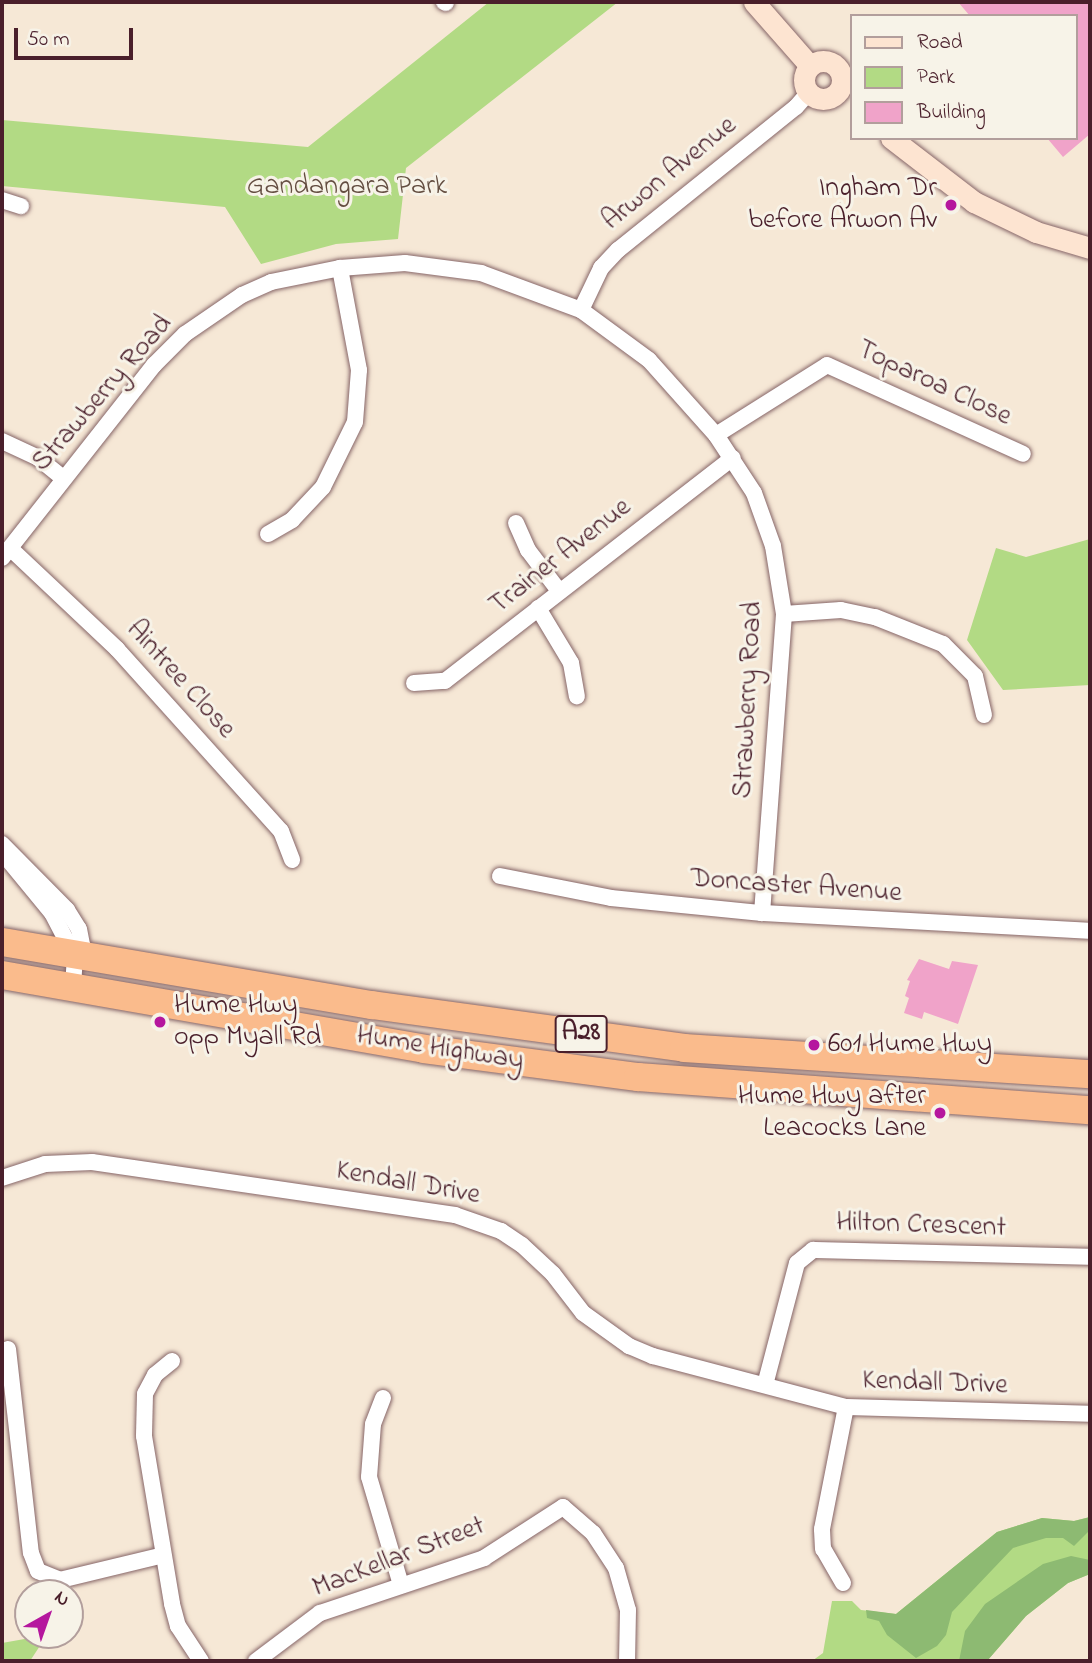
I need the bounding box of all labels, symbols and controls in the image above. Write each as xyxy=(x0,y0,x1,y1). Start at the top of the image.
scale bar xyxy=(18,14,136,58)
legend xyxy=(850,14,1078,140)
text: 50 m xyxy=(27,25,70,55)
text: Road xyxy=(917,28,963,58)
text: Park xyxy=(917,63,955,93)
text: Building xyxy=(917,98,986,128)
street label: Arwon Avenue xyxy=(596,110,744,238)
park label: Gandangara Park xyxy=(247,170,447,204)
place label: Ingham Dr before Arwon Av xyxy=(748,172,937,238)
marker: Ingham Dr before Arwon Av xyxy=(943,197,959,213)
street label: Strawberry Road xyxy=(26,309,180,479)
street label: Toparoa Close xyxy=(851,334,1017,434)
street label: Trainer Avenue xyxy=(483,491,639,623)
street label: Strawberry Road xyxy=(727,601,771,799)
street label: Aintree Close xyxy=(118,614,242,746)
street label: Doncaster Avenue xyxy=(689,863,903,911)
place label: Hume Hwy opp Myall Rd xyxy=(174,989,321,1055)
road number: A28 xyxy=(553,1012,609,1056)
marker: Hume Hwy opp Myall Rd xyxy=(152,1014,168,1030)
street label: Hume Highway xyxy=(354,1019,526,1079)
place label: 601 Hume Hwy xyxy=(828,1028,992,1062)
marker: 601 Hume Hwy xyxy=(806,1037,822,1053)
place label: Hume Hwy after Leacocks Lane xyxy=(738,1080,926,1146)
marker: Hume Hwy after Leacocks Lane xyxy=(932,1105,948,1121)
street label: Kendall Drive xyxy=(333,1155,483,1213)
street label: Hilton Crescent xyxy=(836,1206,1006,1246)
street label: Kendall Drive xyxy=(862,1365,1008,1403)
street label: MacKellar Street xyxy=(308,1510,490,1606)
north arrow xyxy=(14,1579,84,1649)
text: N xyxy=(48,1585,75,1614)

